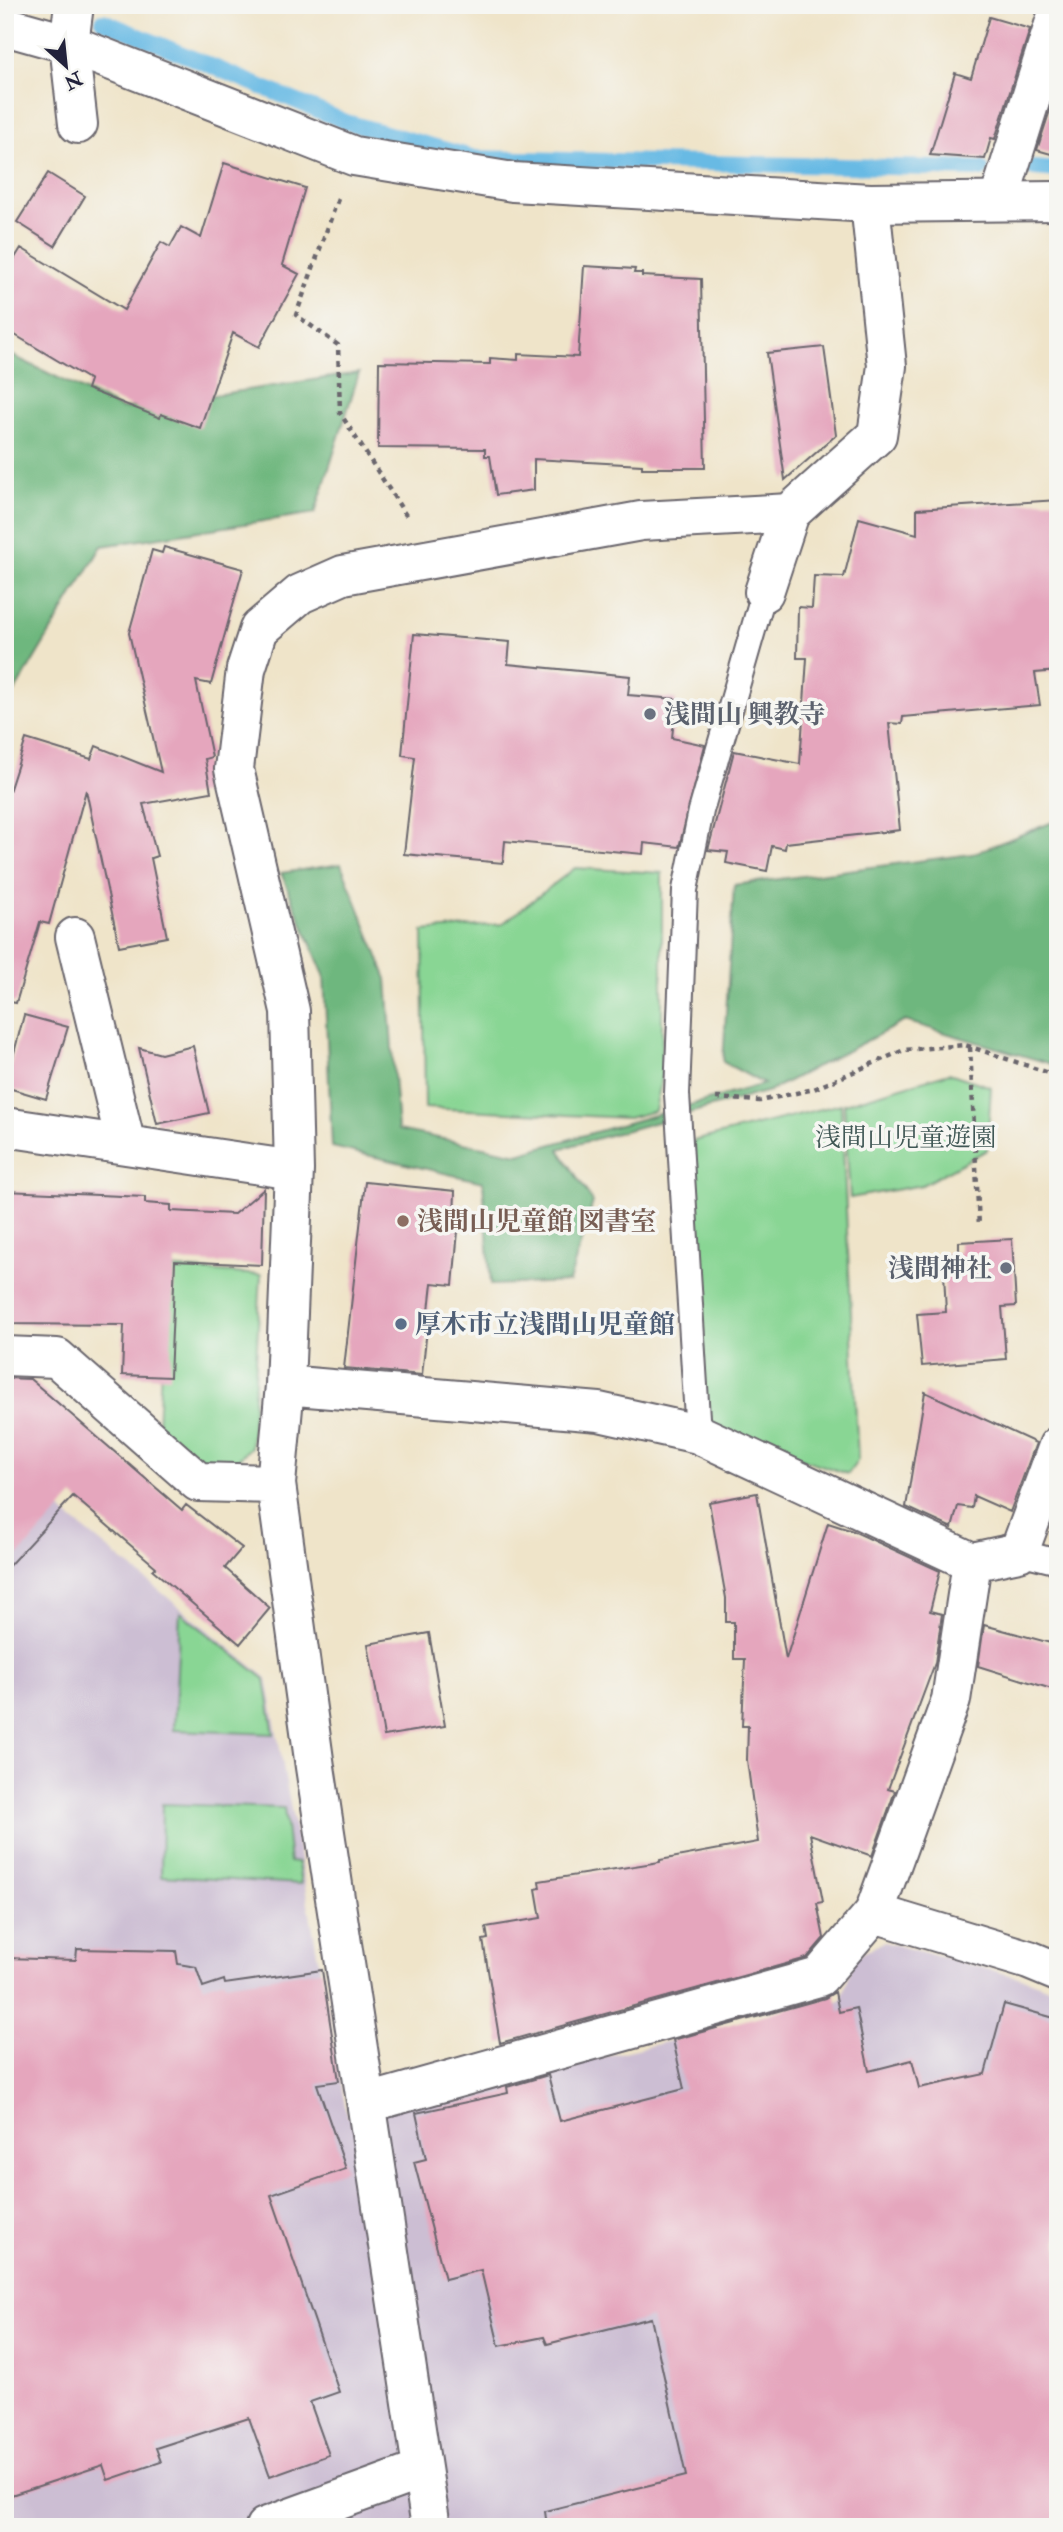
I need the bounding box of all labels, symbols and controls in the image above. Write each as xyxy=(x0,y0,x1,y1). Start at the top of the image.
north arrow xyxy=(32,32,102,102)
text: N xyxy=(59,65,87,95)
place label: 浅間山 興教寺 xyxy=(664,699,825,731)
marker: 浅間山 興教寺 xyxy=(642,706,658,722)
park label: 浅間山児童遊園 xyxy=(815,1122,997,1154)
place label: 浅間山児童館 図書室 xyxy=(417,1206,656,1238)
marker: 浅間山児童館 図書室 xyxy=(395,1213,411,1229)
place label: 浅間神社 xyxy=(888,1253,992,1285)
marker: 浅間神社 xyxy=(998,1260,1014,1276)
place label: 厚木市立浅間山児童館 xyxy=(415,1309,675,1341)
marker: 厚木市立浅間山児童館 xyxy=(393,1316,409,1332)

